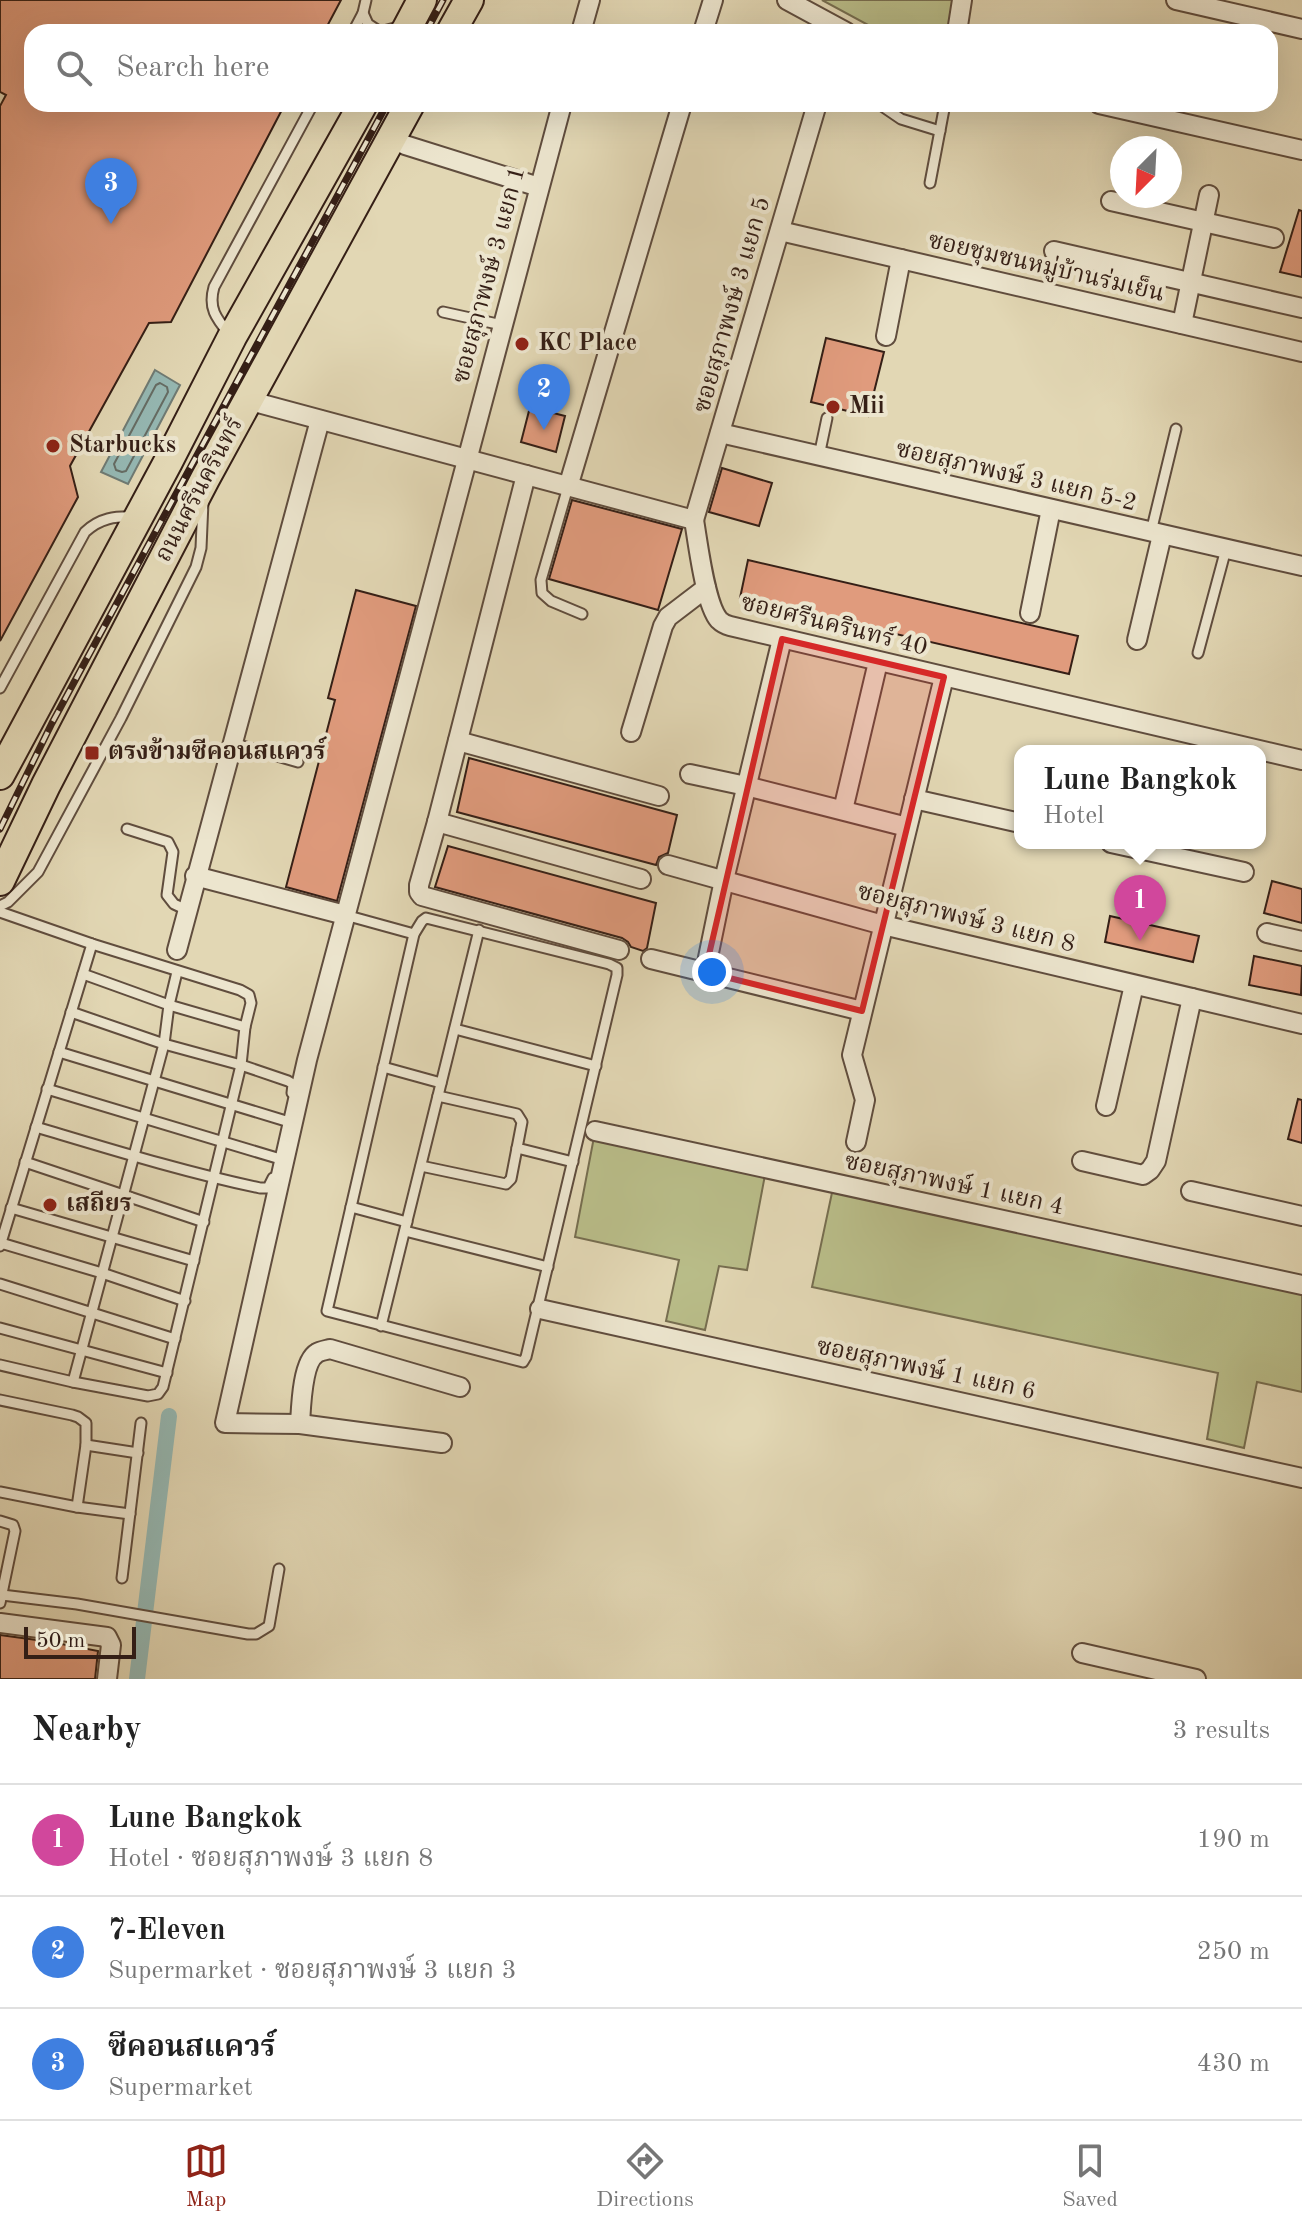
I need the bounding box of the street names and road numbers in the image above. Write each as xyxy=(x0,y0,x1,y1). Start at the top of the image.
street label: ซอยสุภาพงษ์ 3 แยก 1 xyxy=(444,162,531,386)
street label: ซอยสุภาพงษ์ 3 แยก 5 xyxy=(685,193,776,416)
street label: ซอยชุมชนหมู่บ้านร่มเย็น xyxy=(925,225,1167,308)
street label: ถนนศรีนครินทร์ xyxy=(146,411,248,566)
street label: ซอยสุภาพงษ์ 3 แยก 5-2 xyxy=(893,432,1140,517)
street label: ซอยศรีนครินทร์ 40 xyxy=(738,585,931,661)
street label: ซอยสุภาพงษ์ 3 แยก 8 xyxy=(855,875,1079,959)
street label: ซอยสุภาพงษ์ 1 แยก 4 xyxy=(842,1144,1067,1221)
street label: ซอยสุภาพงษ์ 1 แยก 6 xyxy=(814,1329,1039,1406)

